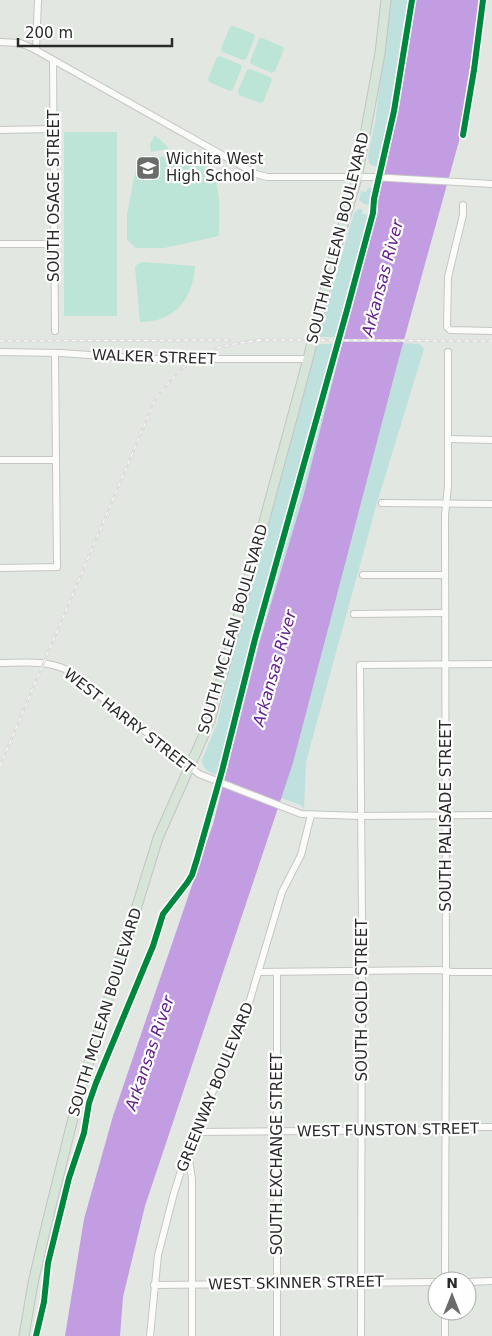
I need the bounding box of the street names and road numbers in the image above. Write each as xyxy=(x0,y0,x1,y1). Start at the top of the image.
street label: SOUTH OSAGE STREET xyxy=(45,109,63,282)
street label: SOUTH MCLEAN BOULEVARD xyxy=(303,130,373,346)
street label: WALKER STREET xyxy=(92,346,217,368)
street label: SOUTH MCLEAN BOULEVARD xyxy=(194,522,272,736)
street label: WEST HARRY STREET xyxy=(60,665,198,778)
street label: SOUTH PALISADE STREET xyxy=(437,719,455,912)
street label: SOUTH MCLEAN BOULEVARD xyxy=(65,906,145,1118)
street label: SOUTH GOLD STREET xyxy=(353,918,371,1081)
street label: GREENWAY BOULEVARD xyxy=(173,1000,257,1174)
street label: SOUTH EXCHANGE STREET xyxy=(268,1052,286,1255)
street label: WEST FUNSTON STREET xyxy=(297,1119,480,1141)
street label: WEST SKINNER STREET xyxy=(208,1272,385,1294)

